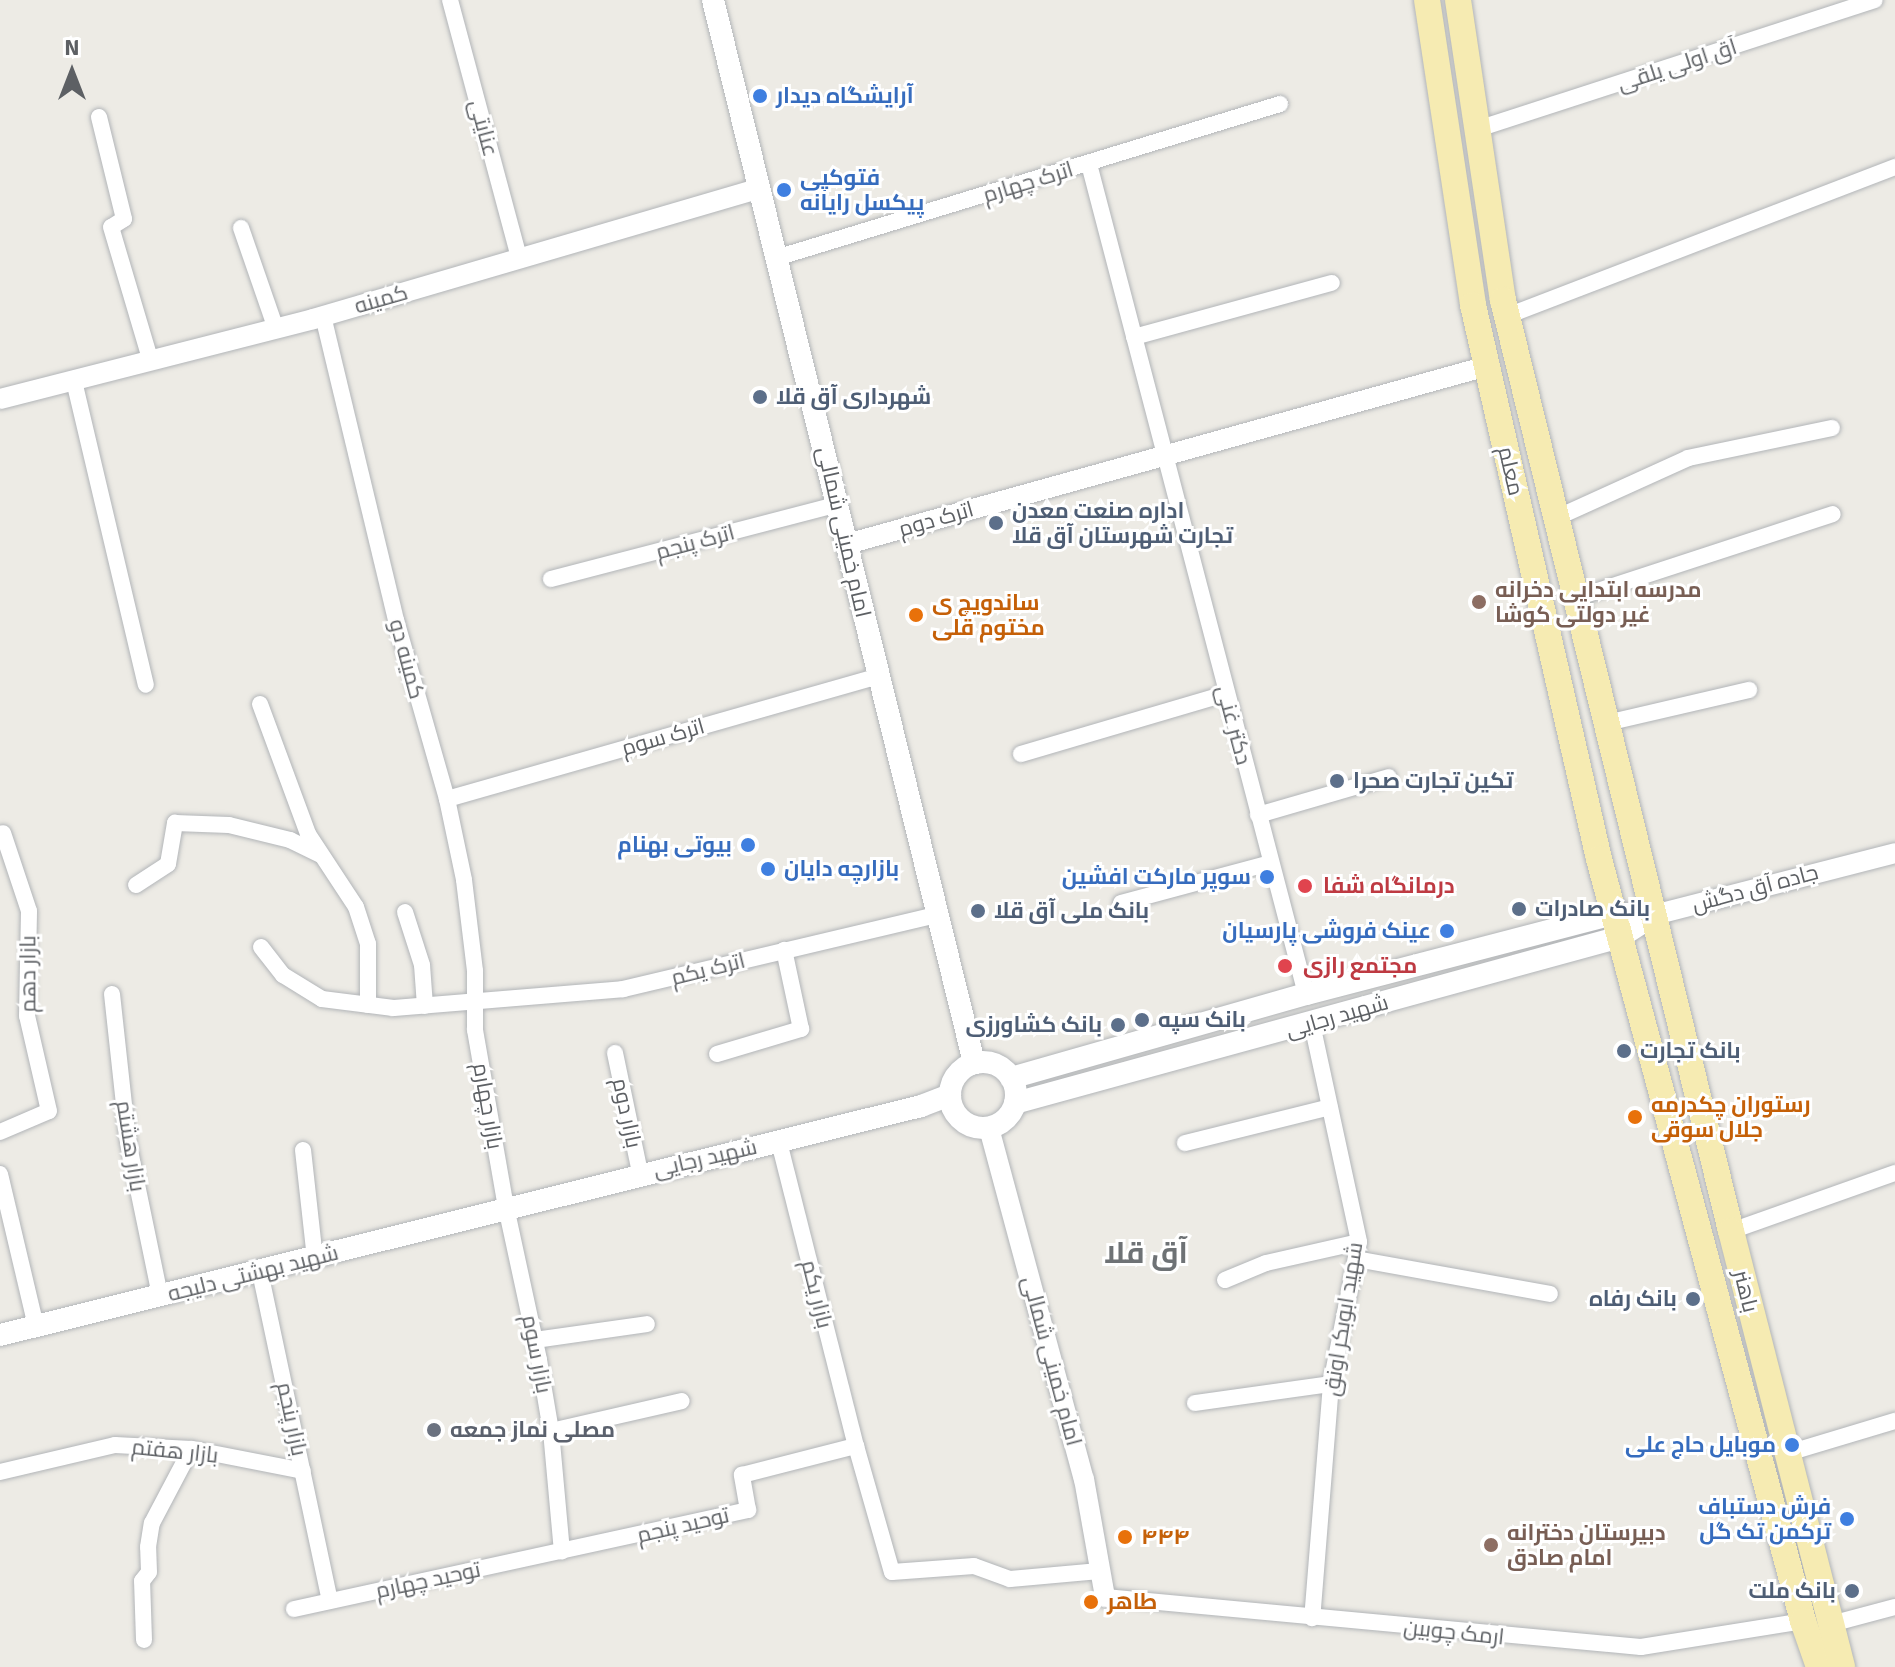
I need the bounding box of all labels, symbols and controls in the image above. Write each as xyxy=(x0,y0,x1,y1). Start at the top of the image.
north arrow xyxy=(32,32,112,112)
street label: آق اولی یلقی xyxy=(1614,33,1740,97)
text: N xyxy=(64,34,80,61)
place label: آرایشگاه دیدار xyxy=(776,83,914,109)
marker: آرایشگاه دیدار xyxy=(751,87,769,105)
street label: عنایتی xyxy=(464,97,504,159)
street label: اترک چهارم xyxy=(980,156,1076,208)
place label: فتوکپی پیکسل رایانه xyxy=(800,164,924,216)
marker: فتوکپی پیکسل رایانه xyxy=(775,181,793,199)
street label: کمینه xyxy=(351,279,411,319)
place label: شهرداری آق قلا xyxy=(776,384,931,410)
marker: شهرداری آق قلا xyxy=(751,388,769,406)
street label: امام خمینی شمالی xyxy=(812,444,876,620)
street label: معلم xyxy=(1493,444,1529,498)
street label: اترک دوم xyxy=(895,496,977,542)
place label: اداره صنعت معدن تجارت شهرستان آق قلا xyxy=(1012,497,1233,548)
marker: اداره صنعت معدن تجارت شهرستان آق قلا xyxy=(987,514,1005,532)
street label: اترک پنجم xyxy=(653,519,737,565)
place label: مدرسه ابتدایی دخرانه غیر دولتی کوشا xyxy=(1495,576,1702,628)
place label: ساندویچ ی مختوم قلی xyxy=(932,589,1045,640)
marker: مدرسه ابتدایی دخرانه غیر دولتی کوشا xyxy=(1470,593,1488,611)
marker: ساندویچ ی مختوم قلی xyxy=(907,606,925,624)
street label: کمینه دو xyxy=(384,616,430,702)
street label: دکتر غنی xyxy=(1211,682,1257,768)
street label: اترک سوم xyxy=(618,713,708,761)
place label: تکین تجارت صحرا xyxy=(1353,768,1513,794)
marker: تکین تجارت صحرا xyxy=(1328,772,1346,790)
place label: بیوتی بهنام xyxy=(617,832,732,858)
marker: بیوتی بهنام xyxy=(739,836,757,854)
place label: بازارچه دایان xyxy=(784,856,899,882)
street label: جاده آق دگش xyxy=(1689,858,1821,918)
marker: بازارچه دایان xyxy=(759,860,777,878)
place label: سوپر مارکت افشین xyxy=(1062,864,1251,890)
marker: سوپر مارکت افشین xyxy=(1258,868,1276,886)
place label: درمانگاه شفا xyxy=(1323,873,1455,899)
marker: درمانگاه شفا xyxy=(1294,875,1316,897)
place label: بانک صادرات xyxy=(1535,896,1650,922)
place label: بانک ملی آق قلا xyxy=(994,898,1149,924)
marker: بانک صادرات xyxy=(1510,900,1528,918)
marker: بانک ملی آق قلا xyxy=(969,902,987,920)
place label: عینک فروشی پارسیان xyxy=(1222,918,1431,944)
marker: عینک فروشی پارسیان xyxy=(1438,922,1456,940)
street label: بازار دهم xyxy=(15,935,41,1013)
street label: اترک یکم xyxy=(668,947,748,991)
place label: مجتمع رازی xyxy=(1303,953,1417,979)
marker: مجتمع رازی xyxy=(1274,955,1296,977)
street label: شهید رجایی xyxy=(1283,989,1391,1043)
place label: بانک سپه xyxy=(1158,1007,1246,1033)
marker: بانک سپه xyxy=(1133,1011,1151,1029)
place label: بانک کشاورزی xyxy=(965,1012,1102,1038)
marker: بانک کشاورزی xyxy=(1109,1016,1127,1034)
place label: بانک تجارت xyxy=(1640,1038,1741,1064)
marker: بانک تجارت xyxy=(1615,1042,1633,1060)
street label: بازار چهارم xyxy=(467,1061,509,1151)
street label: بازار دوم xyxy=(607,1075,647,1151)
place label: رستوران چکدرمه جلال سوقی xyxy=(1651,1091,1811,1142)
street label: بازار هشتم xyxy=(111,1098,151,1194)
marker: رستوران چکدرمه جلال سوقی xyxy=(1626,1108,1644,1126)
street label: شهید رجایی xyxy=(651,1133,759,1183)
district label: آق قلا xyxy=(1104,1236,1188,1272)
street label: شهید بهشتی دلیجه xyxy=(165,1239,341,1307)
street label: شهید ابوبکر اونق xyxy=(1318,1240,1368,1398)
street label: بازار یکم xyxy=(796,1257,838,1331)
street label: باهنر xyxy=(1728,1267,1764,1315)
street label: امام خمینی شمالی xyxy=(1017,1273,1087,1449)
place label: بانک رفاه xyxy=(1589,1286,1677,1312)
marker: بانک رفاه xyxy=(1684,1290,1702,1308)
street label: بازار سوم xyxy=(516,1313,558,1395)
street label: بازار پنجم xyxy=(271,1380,313,1458)
place label: مصلی نماز جمعه xyxy=(450,1417,615,1443)
marker: مصلی نماز جمعه xyxy=(425,1421,443,1439)
place label: موبایل حاج علی xyxy=(1625,1432,1776,1458)
street label: بازار هفتم xyxy=(130,1433,220,1469)
marker: موبایل حاج علی xyxy=(1783,1436,1801,1454)
place label: فرش دستباف ترکمن تک گل xyxy=(1698,1493,1831,1544)
street label: توحید پنجم xyxy=(634,1502,732,1548)
marker: فرش دستباف ترکمن تک گل xyxy=(1838,1510,1856,1528)
place label: دبیرستان دخترانه امام صادق xyxy=(1507,1519,1666,1570)
place label: ۴۴۴ xyxy=(1141,1524,1189,1550)
marker: ۴۴۴ xyxy=(1116,1528,1134,1546)
marker: دبیرستان دخترانه امام صادق xyxy=(1482,1536,1500,1554)
street label: توحید چهارم xyxy=(373,1556,483,1604)
place label: بانک ملت xyxy=(1748,1578,1836,1604)
marker: بانک ملت xyxy=(1843,1582,1861,1600)
place label: طاهر xyxy=(1107,1589,1157,1615)
marker: طاهر xyxy=(1082,1593,1100,1611)
street label: ارمک چوبین xyxy=(1402,1614,1506,1650)

